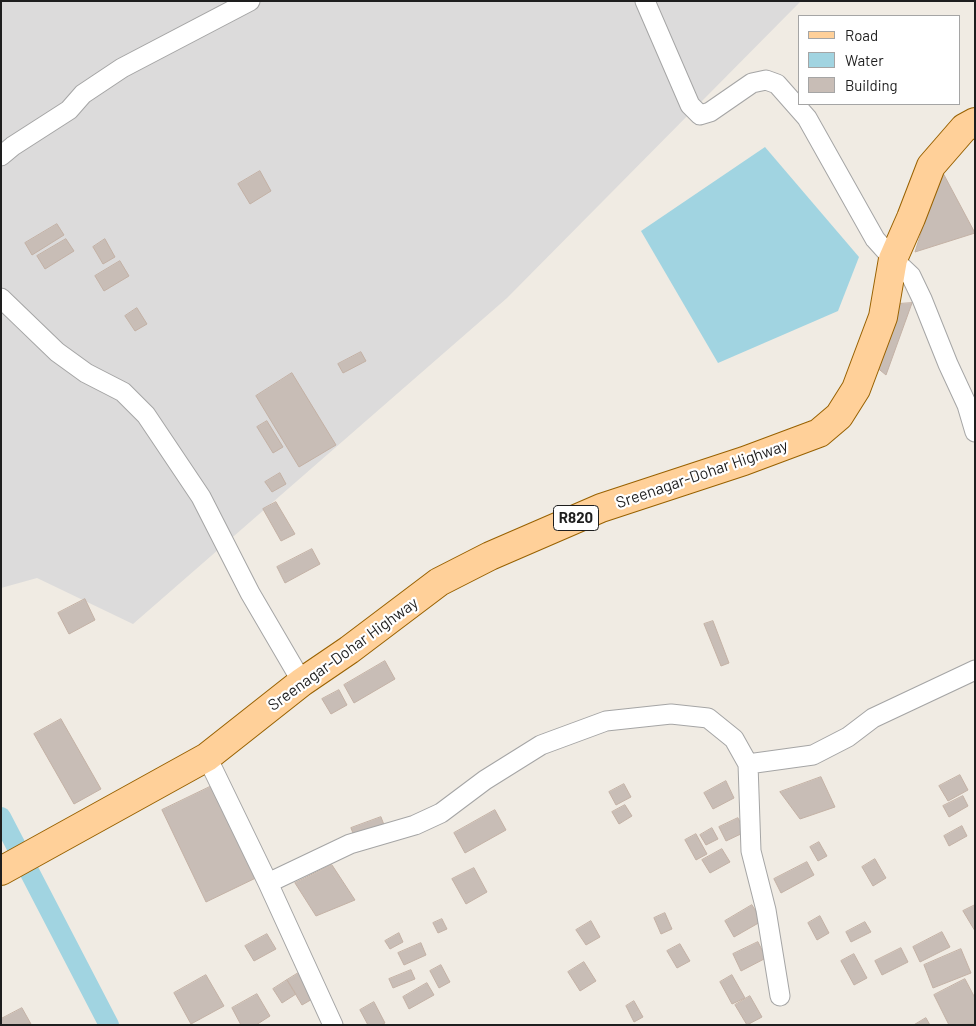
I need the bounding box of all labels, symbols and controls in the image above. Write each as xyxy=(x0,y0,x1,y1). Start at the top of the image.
legend xyxy=(798,15,961,105)
text: Road xyxy=(845,26,878,44)
text: Water xyxy=(845,51,884,69)
text: Building xyxy=(845,76,898,94)
street label: Sreenagar-Dohar Highway xyxy=(614,436,790,512)
road number: R820 xyxy=(554,506,598,530)
street label: Sreenagar-Dohar Highway xyxy=(264,593,422,715)

